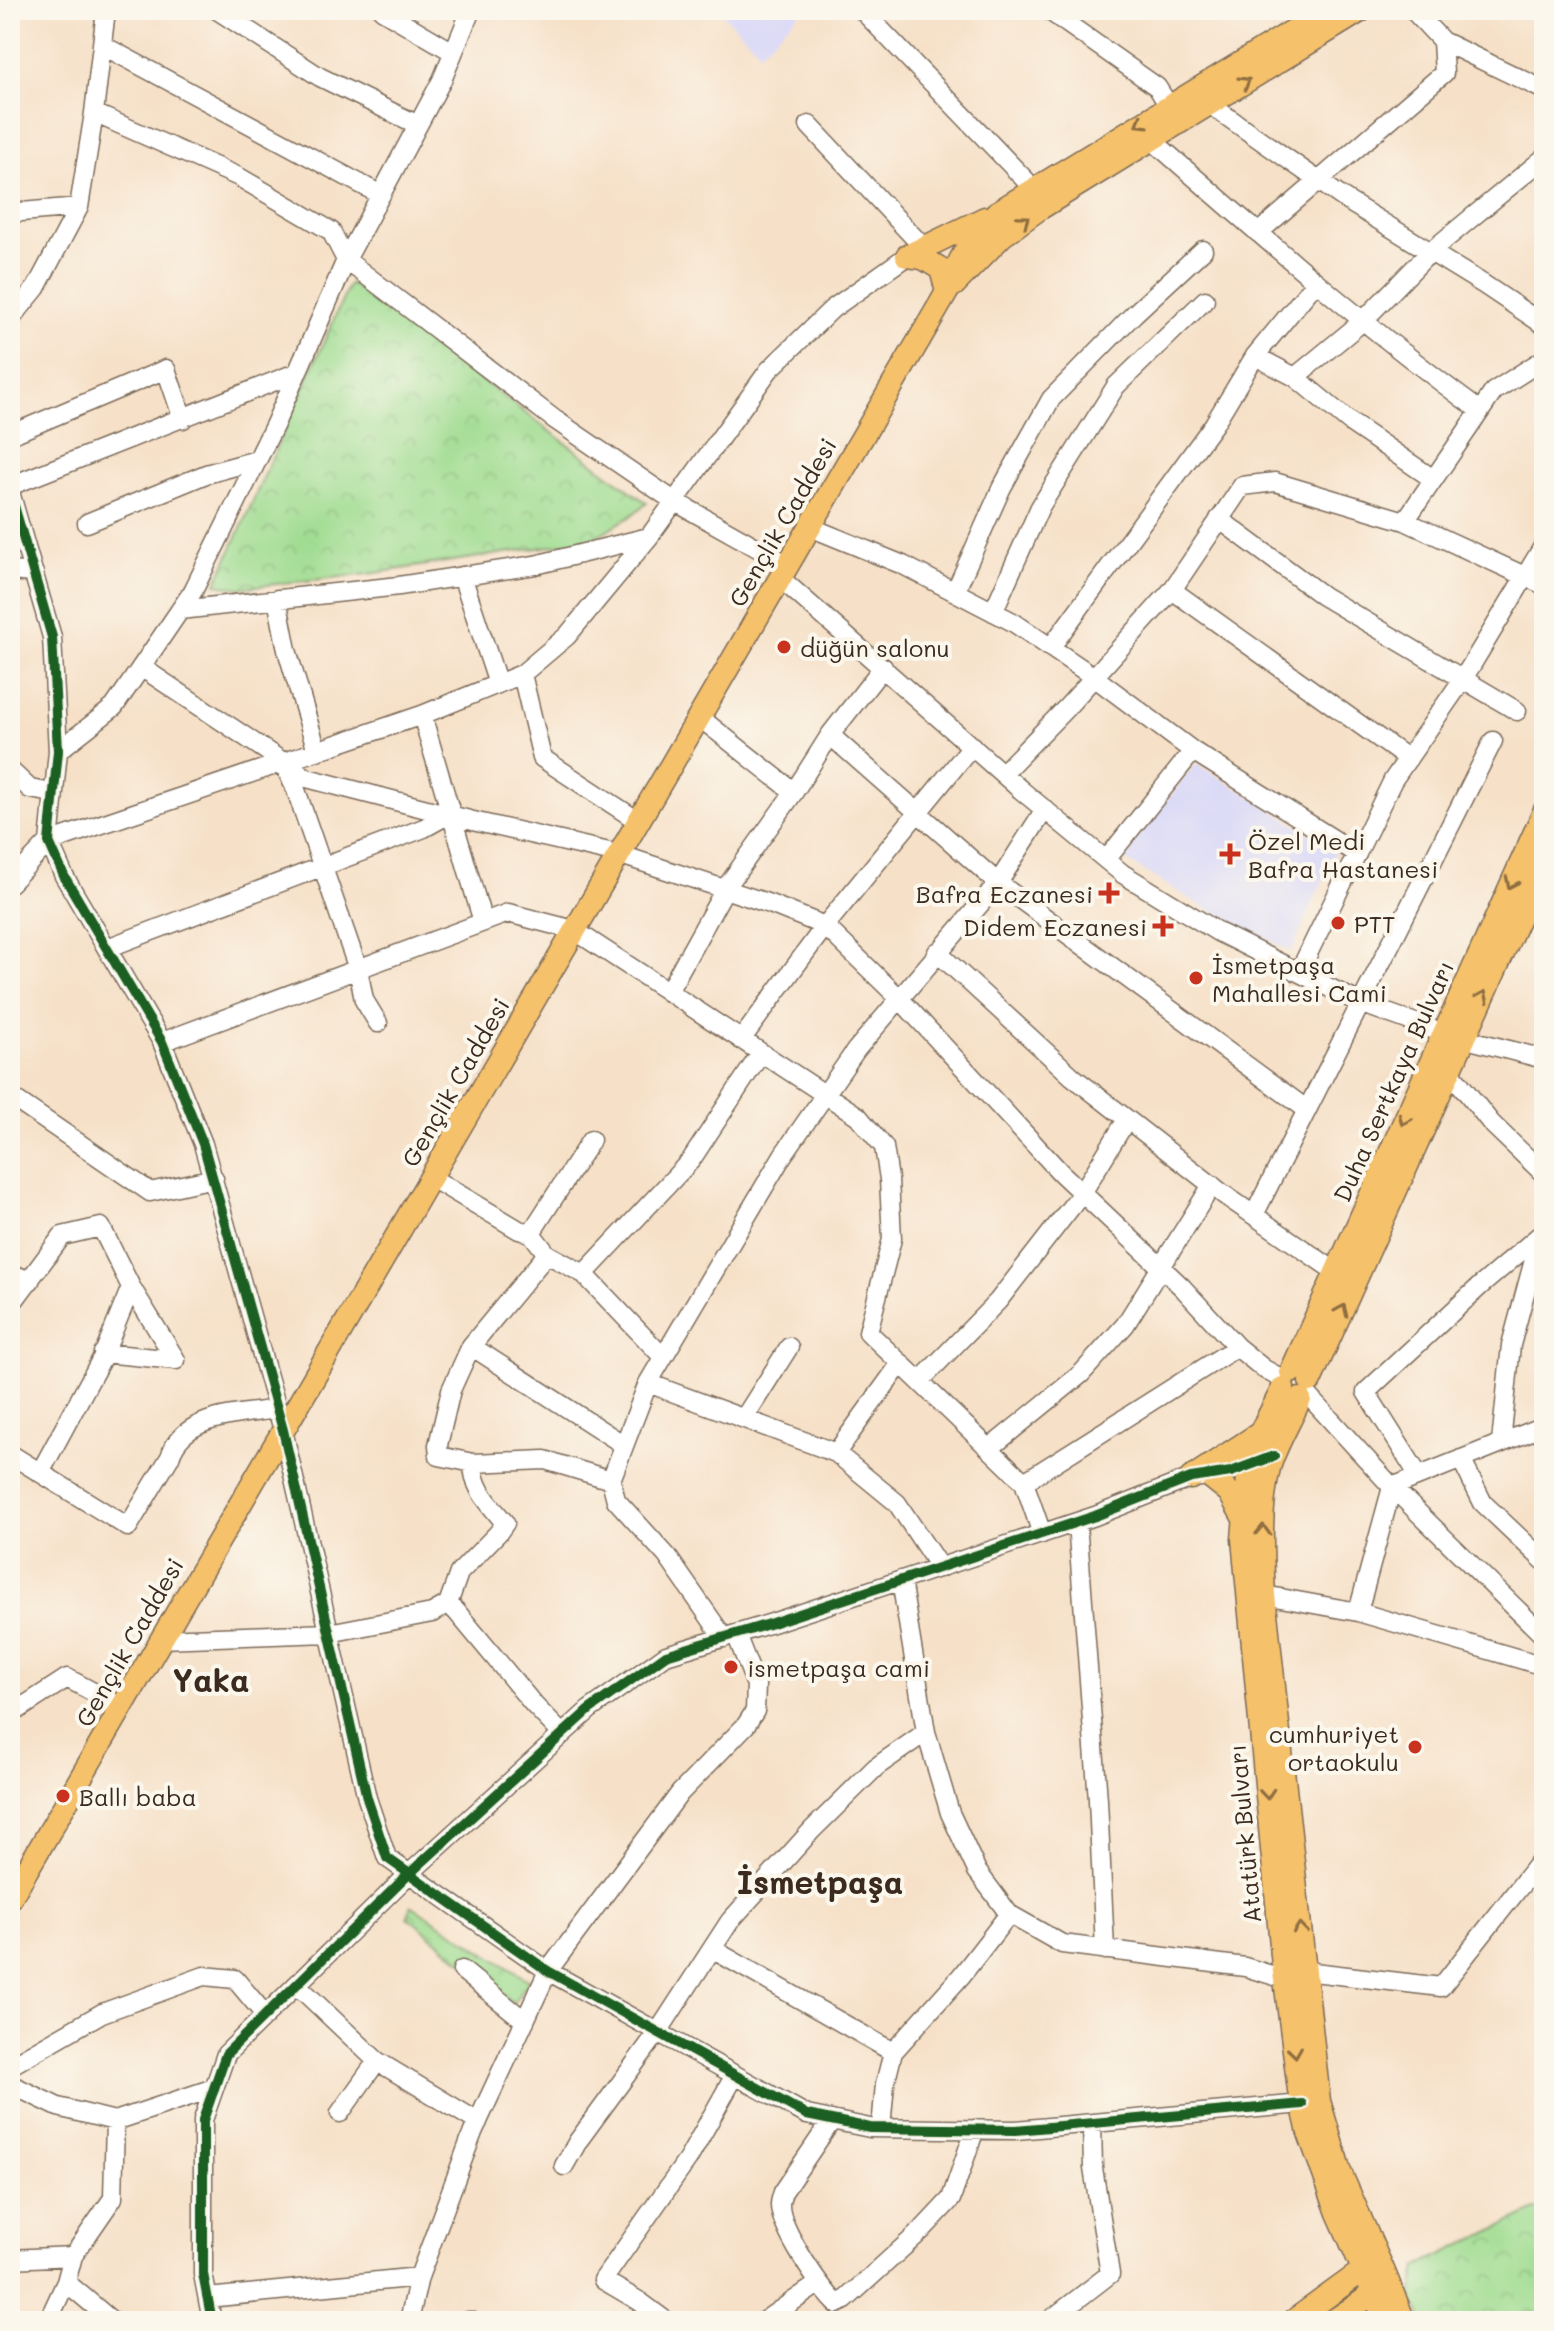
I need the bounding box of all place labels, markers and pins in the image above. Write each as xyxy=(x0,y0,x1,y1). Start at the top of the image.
place label: düğün salonu xyxy=(800,632,950,663)
marker: düğün salonu xyxy=(775,638,793,656)
place label: Özel Medi Bafra Hastanesi xyxy=(1248,825,1438,884)
marker: Özel Medi Bafra Hastanesi xyxy=(1219,843,1241,865)
place label: Bafra Eczanesi xyxy=(916,878,1093,909)
marker: Bafra Eczanesi xyxy=(1100,884,1118,902)
place label: PTT xyxy=(1354,908,1395,939)
place label: Didem Eczanesi xyxy=(963,911,1147,942)
marker: PTT xyxy=(1329,914,1347,932)
marker: Didem Eczanesi xyxy=(1154,917,1172,935)
place label: İsmetpaşa Mahallesi Cami xyxy=(1212,949,1387,1008)
marker: İsmetpaşa Mahallesi Cami xyxy=(1187,969,1205,987)
place label: ismetpaşa cami xyxy=(747,1652,930,1683)
marker: ismetpaşa cami xyxy=(722,1658,740,1676)
place label: cumhuriyet ortaokulu xyxy=(1269,1718,1399,1777)
marker: cumhuriyet ortaokulu xyxy=(1406,1738,1424,1756)
place label: Ballı baba xyxy=(79,1781,197,1812)
marker: Ballı baba xyxy=(54,1787,72,1805)

